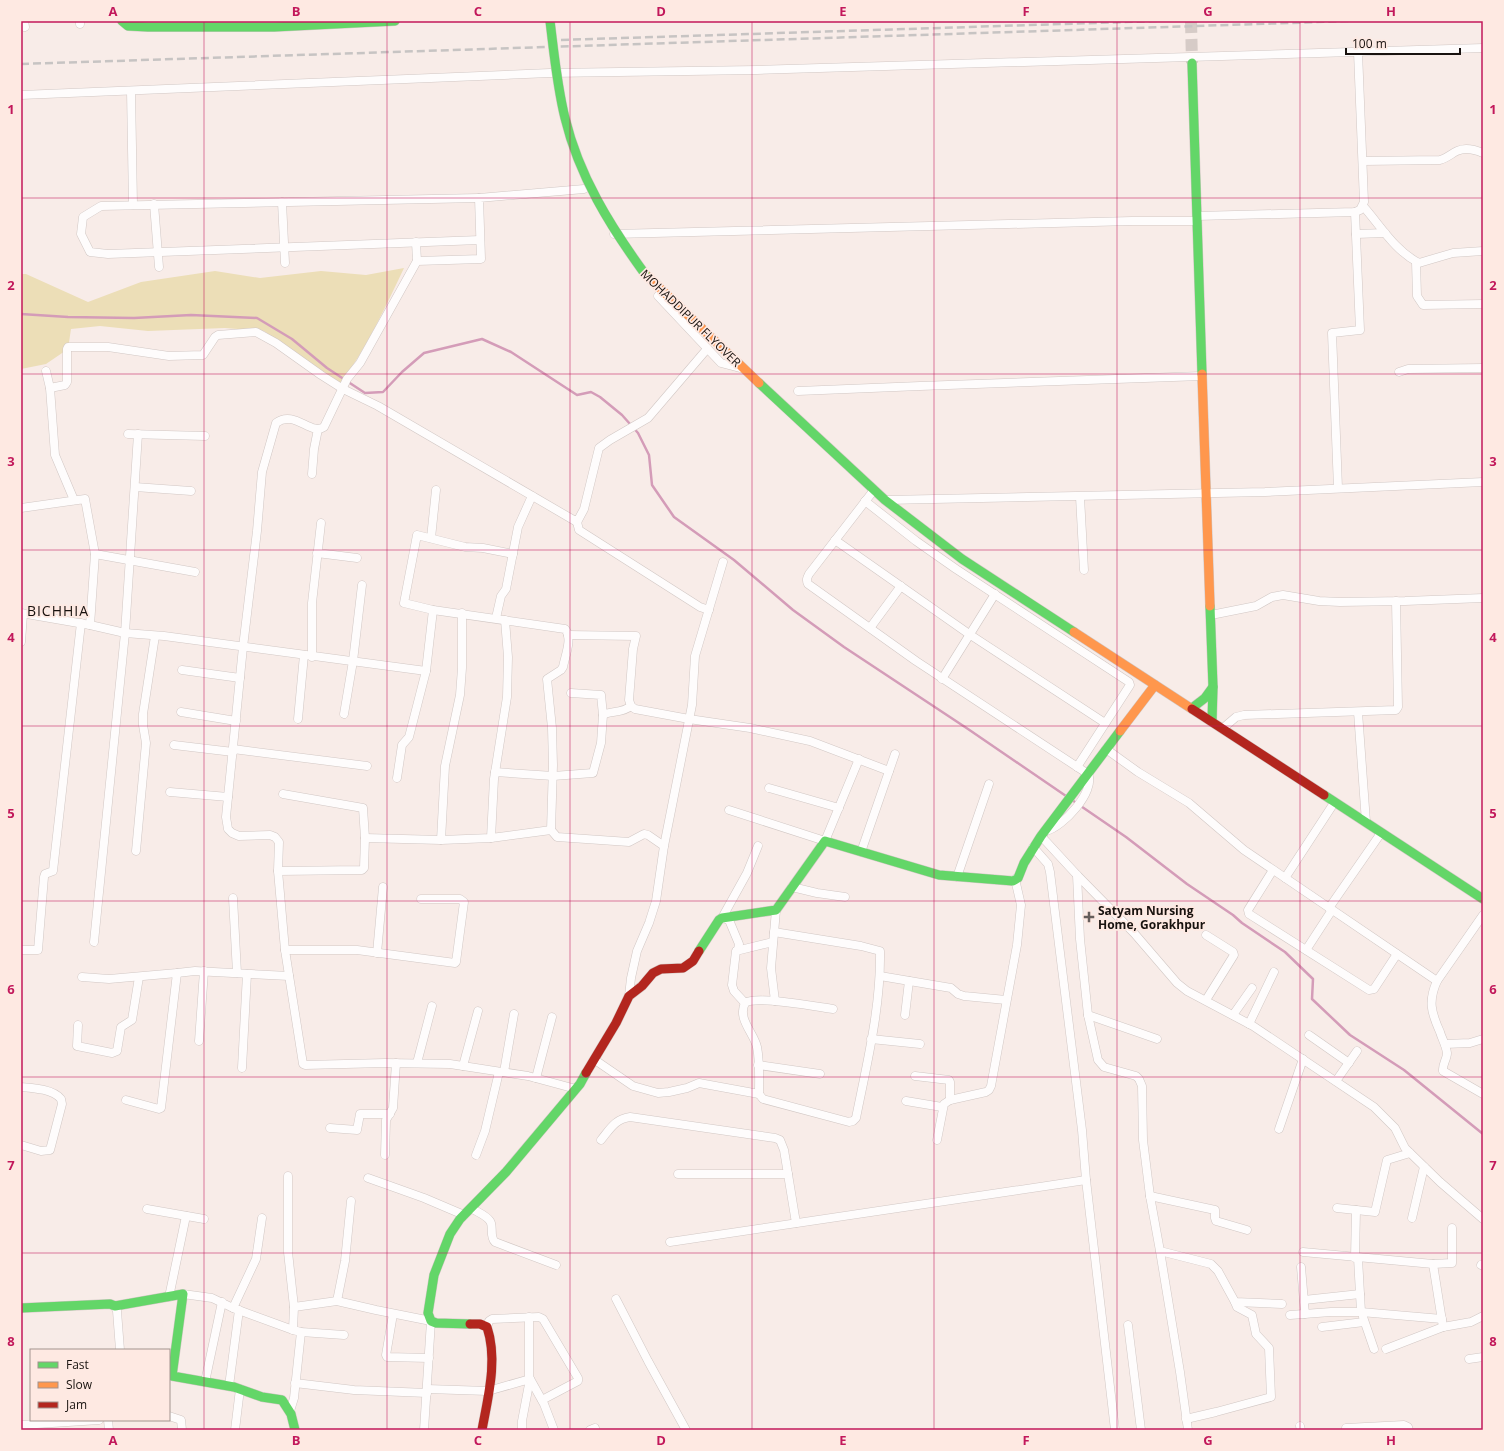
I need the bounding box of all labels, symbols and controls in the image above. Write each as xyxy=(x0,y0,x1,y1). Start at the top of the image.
text: A xyxy=(109,2,118,20)
text: B xyxy=(292,2,301,20)
text: C xyxy=(474,2,482,20)
text: D xyxy=(656,2,666,20)
text: E xyxy=(839,2,847,20)
text: F xyxy=(1022,2,1030,20)
text: G xyxy=(1203,2,1213,20)
text: H xyxy=(1386,2,1396,20)
scale bar xyxy=(1346,30,1460,56)
text: 100 m xyxy=(1352,35,1387,52)
text: 1 xyxy=(7,100,15,118)
text: 1 xyxy=(1489,100,1497,118)
street label: MOHADDIPUR FLYOVER xyxy=(637,266,745,371)
text: 2 xyxy=(7,276,15,294)
text: 2 xyxy=(1489,276,1497,294)
text: 3 xyxy=(7,452,15,470)
text: 3 xyxy=(1489,452,1497,470)
district label: BICHHIA xyxy=(27,601,89,620)
text: 4 xyxy=(7,628,15,646)
text: 4 xyxy=(1489,628,1497,646)
text: 5 xyxy=(7,804,15,822)
text: 5 xyxy=(1489,804,1497,822)
place label: Satyam Nursing Home, Gorakhpur xyxy=(1098,902,1206,933)
marker: Satyam Nursing Home, Gorakhpur xyxy=(1083,911,1095,923)
text: 6 xyxy=(7,980,15,998)
text: 6 xyxy=(1489,980,1497,998)
text: 7 xyxy=(7,1156,15,1174)
text: 7 xyxy=(1489,1156,1497,1174)
text: 8 xyxy=(7,1332,15,1350)
text: 8 xyxy=(1489,1332,1497,1350)
legend xyxy=(30,1349,170,1421)
text: Fast xyxy=(66,1356,89,1373)
text: Slow xyxy=(66,1376,93,1393)
text: Jam xyxy=(65,1396,87,1413)
text: A xyxy=(109,1431,118,1449)
text: B xyxy=(292,1431,301,1449)
text: C xyxy=(474,1431,482,1449)
text: D xyxy=(656,1431,666,1449)
text: E xyxy=(839,1431,847,1449)
text: F xyxy=(1022,1431,1030,1449)
text: G xyxy=(1203,1431,1213,1449)
text: H xyxy=(1386,1431,1396,1449)

